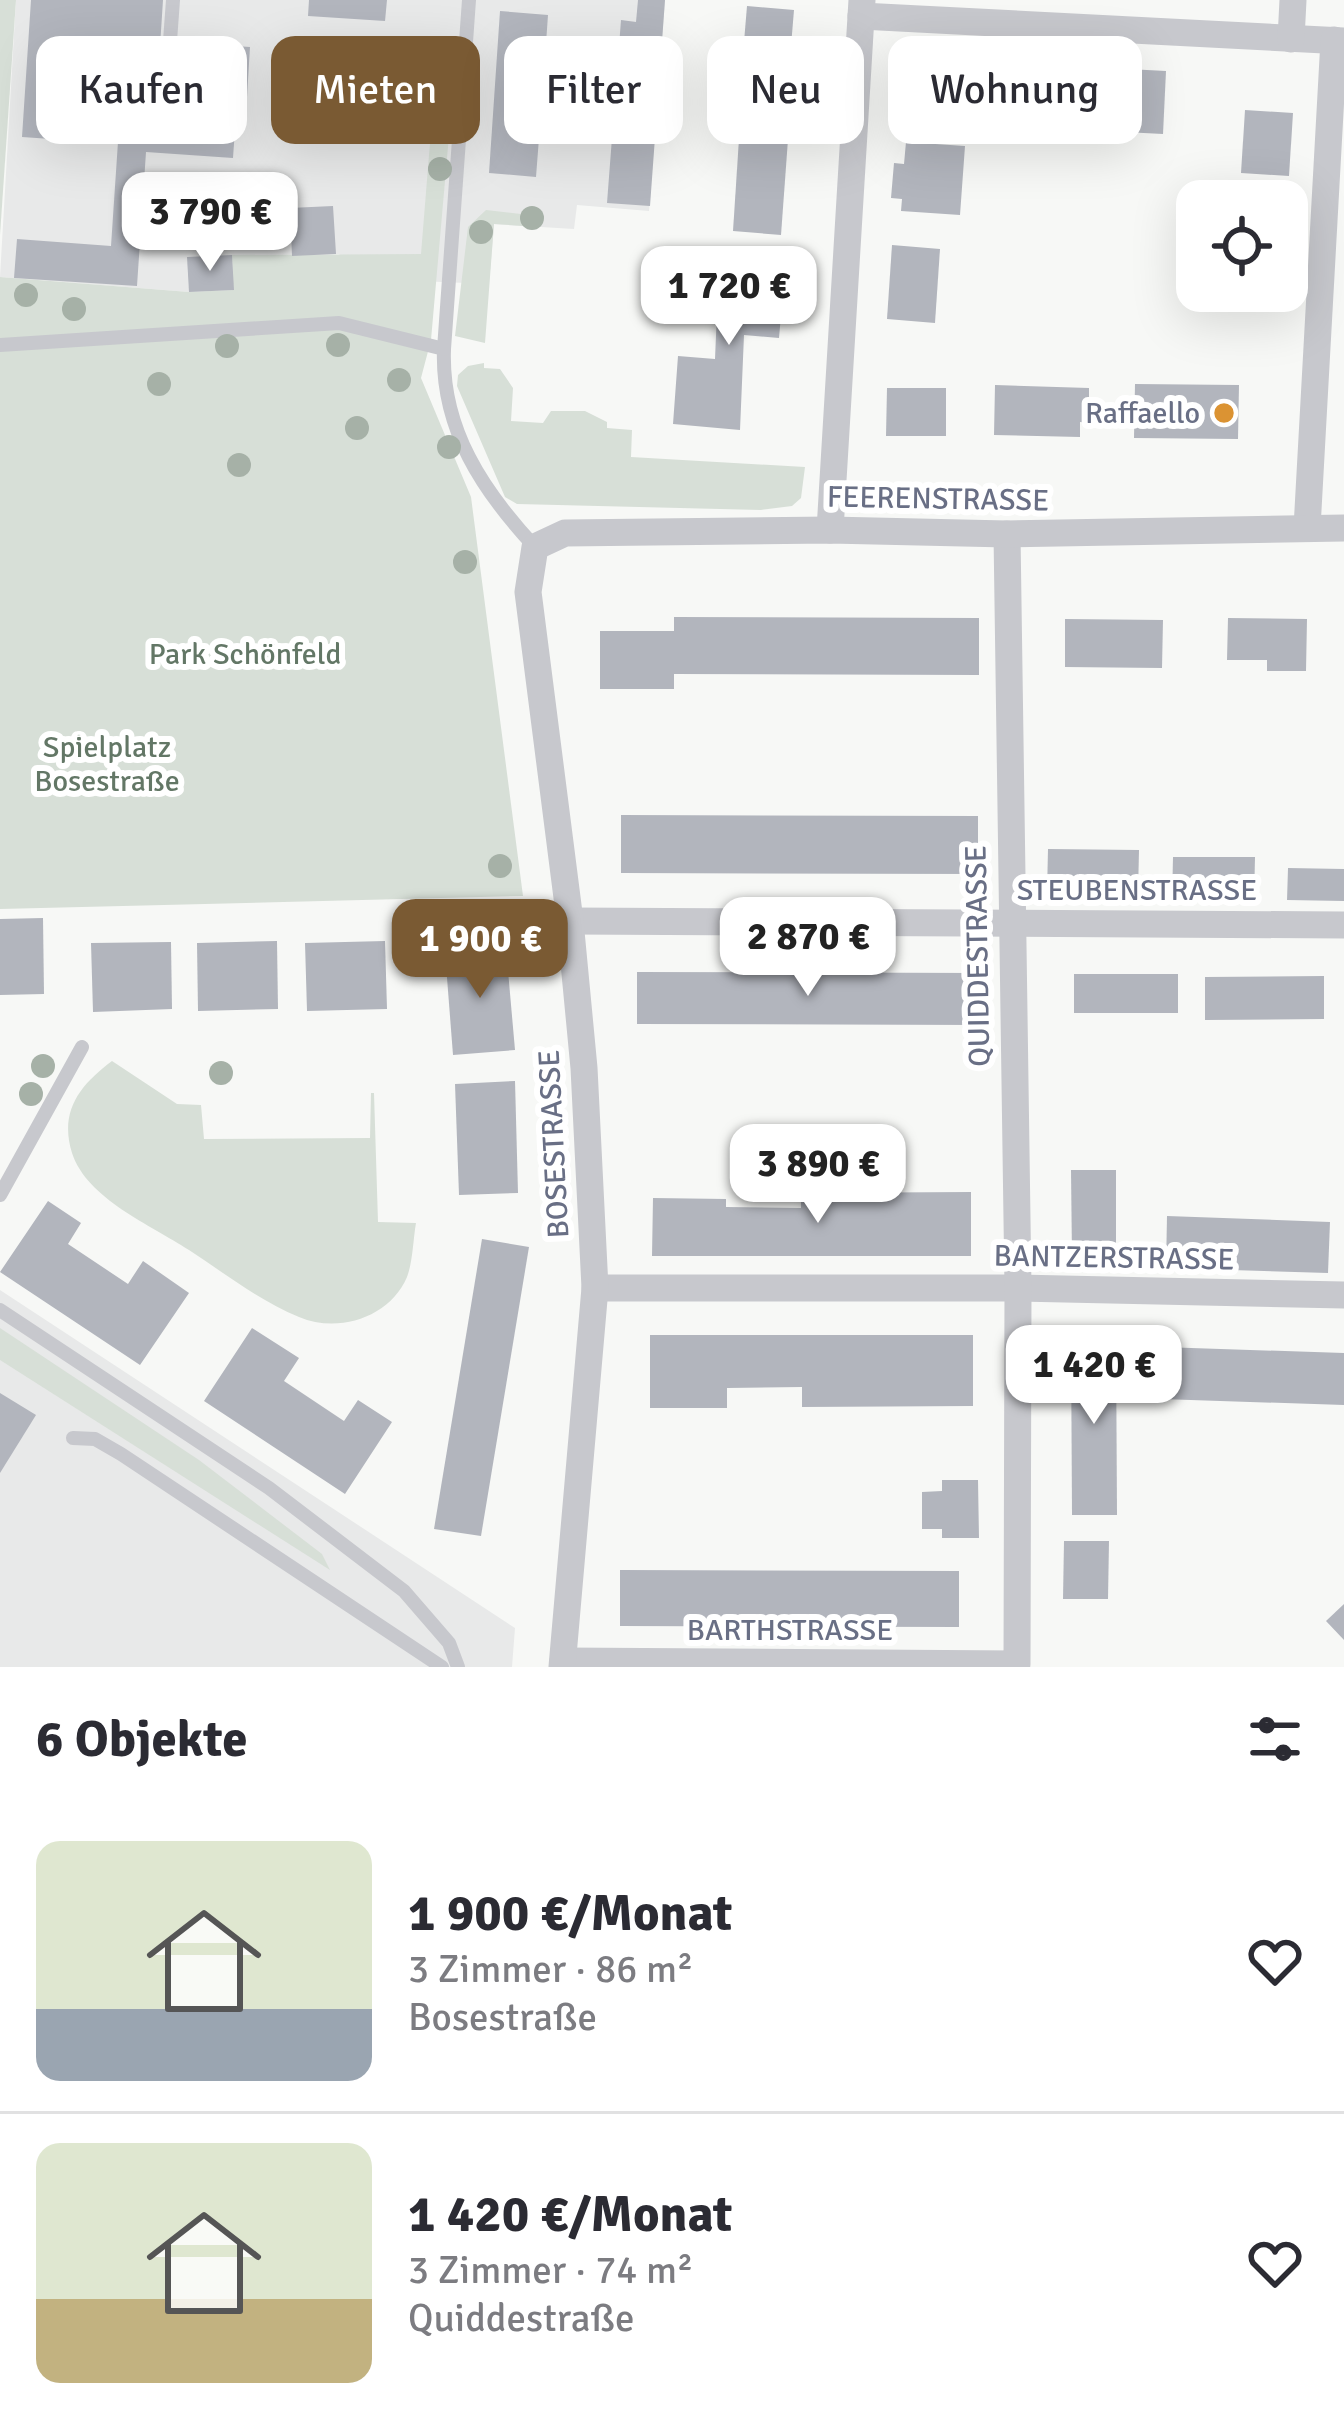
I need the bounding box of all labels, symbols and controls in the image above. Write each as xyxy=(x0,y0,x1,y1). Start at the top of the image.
chip: Kaufen xyxy=(36,36,247,144)
chip: Mieten xyxy=(271,36,480,144)
chip: Filter xyxy=(504,36,683,144)
chip: Neu xyxy=(707,36,864,144)
chip: Wohnung xyxy=(888,36,1142,144)
pin: 3 790 € xyxy=(99,172,321,274)
map controls xyxy=(1176,180,1308,312)
button: locate xyxy=(1176,180,1308,312)
text: 3 790 € xyxy=(149,187,271,235)
pin: 1 720 € xyxy=(618,246,840,348)
text: 1 720 € xyxy=(668,261,790,309)
place label: Raffaello xyxy=(1085,395,1200,432)
marker: Raffaello xyxy=(1211,400,1237,426)
street label: FEERENSTRASSE xyxy=(827,479,1049,519)
park label: Park Schönfeld xyxy=(149,636,341,673)
park label: Spielplatz Bosestraße xyxy=(34,729,180,800)
street label: QUIDDESTRASSE xyxy=(958,845,998,1067)
street label: STEUBENSTRASSE xyxy=(1017,872,1257,909)
pin: 2 870 € xyxy=(697,897,919,999)
pin: 1 900 € xyxy=(369,899,591,1001)
text: 2 870 € xyxy=(747,912,869,960)
text: 1 900 € xyxy=(419,914,541,962)
street label: BOSESTRASSE xyxy=(531,1049,577,1239)
pin: 3 890 € xyxy=(707,1124,929,1226)
text: 3 890 € xyxy=(757,1139,879,1187)
street label: BANTZERSTRASSE xyxy=(993,1237,1235,1279)
pin: 1 420 € xyxy=(983,1325,1205,1427)
text: 1 420 € xyxy=(1033,1340,1155,1388)
street label: BARTHSTRASSE xyxy=(687,1612,893,1649)
icon: filters xyxy=(1242,1706,1308,1772)
text: 6 Objekte xyxy=(36,1708,248,1771)
text: 1 900 €/Monat xyxy=(408,1882,732,1945)
icon: home xyxy=(132,1889,276,2033)
icon: heart xyxy=(1242,1928,1308,1994)
text: 3 Zimmer · 86 m² xyxy=(408,1945,693,1993)
text: Bosestraße xyxy=(408,1993,597,2041)
text: 1 420 €/Monat xyxy=(408,2183,732,2246)
icon: home xyxy=(132,2191,276,2335)
icon: heart xyxy=(1242,2230,1308,2296)
text: 3 Zimmer · 74 m² xyxy=(408,2246,693,2294)
text: Quiddestraße xyxy=(408,2294,635,2342)

